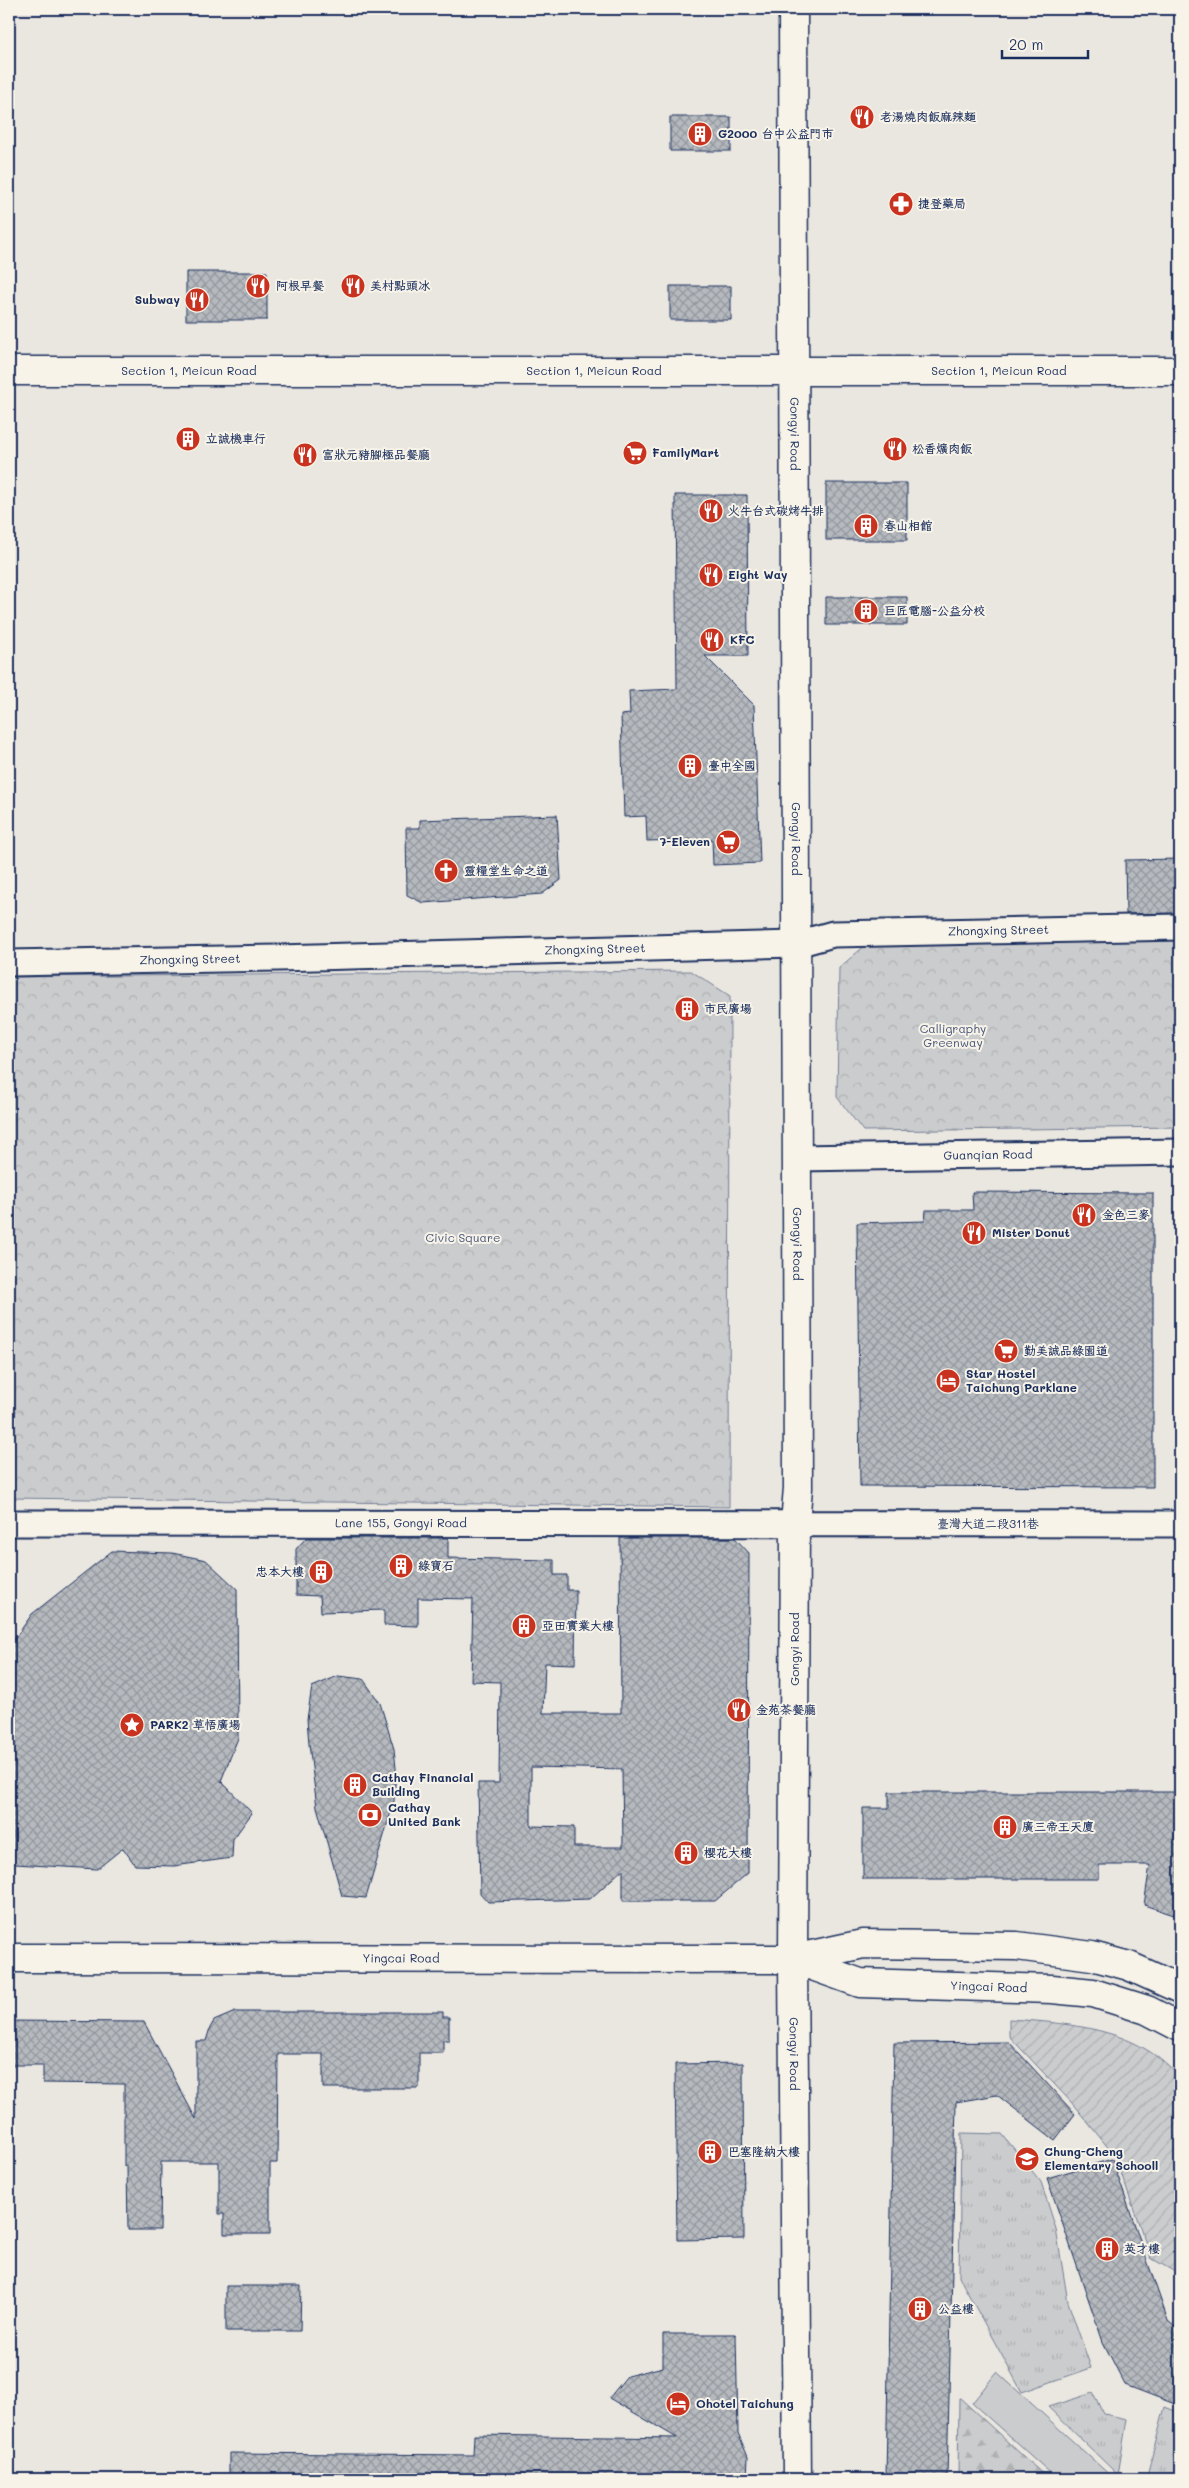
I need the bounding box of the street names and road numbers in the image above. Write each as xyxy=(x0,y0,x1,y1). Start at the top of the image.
street label: Section 1, Meicun Road xyxy=(121,362,257,378)
street label: Section 1, Meicun Road xyxy=(526,362,662,378)
street label: Section 1, Meicun Road xyxy=(931,362,1067,378)
street label: Gongyi Road xyxy=(787,397,804,471)
street label: Gongyi Road xyxy=(789,802,805,876)
street label: Zhongxing Street xyxy=(948,921,1049,939)
street label: Zhongxing Street xyxy=(544,939,646,958)
street label: Zhongxing Street xyxy=(139,950,241,968)
street label: Guanqian Road xyxy=(943,1145,1033,1163)
street label: Gongyi Road xyxy=(790,1207,806,1281)
street label: Lane 155, Gongyi Road xyxy=(335,1514,467,1530)
street label: 臺灣大道二段311巷 xyxy=(937,1515,1039,1531)
street label: Gongyi Road xyxy=(786,1612,802,1686)
street label: Yingcai Road xyxy=(362,1949,440,1966)
street label: Yingcai Road xyxy=(950,1977,1028,1995)
street label: Gongyi Road xyxy=(786,2017,803,2091)

